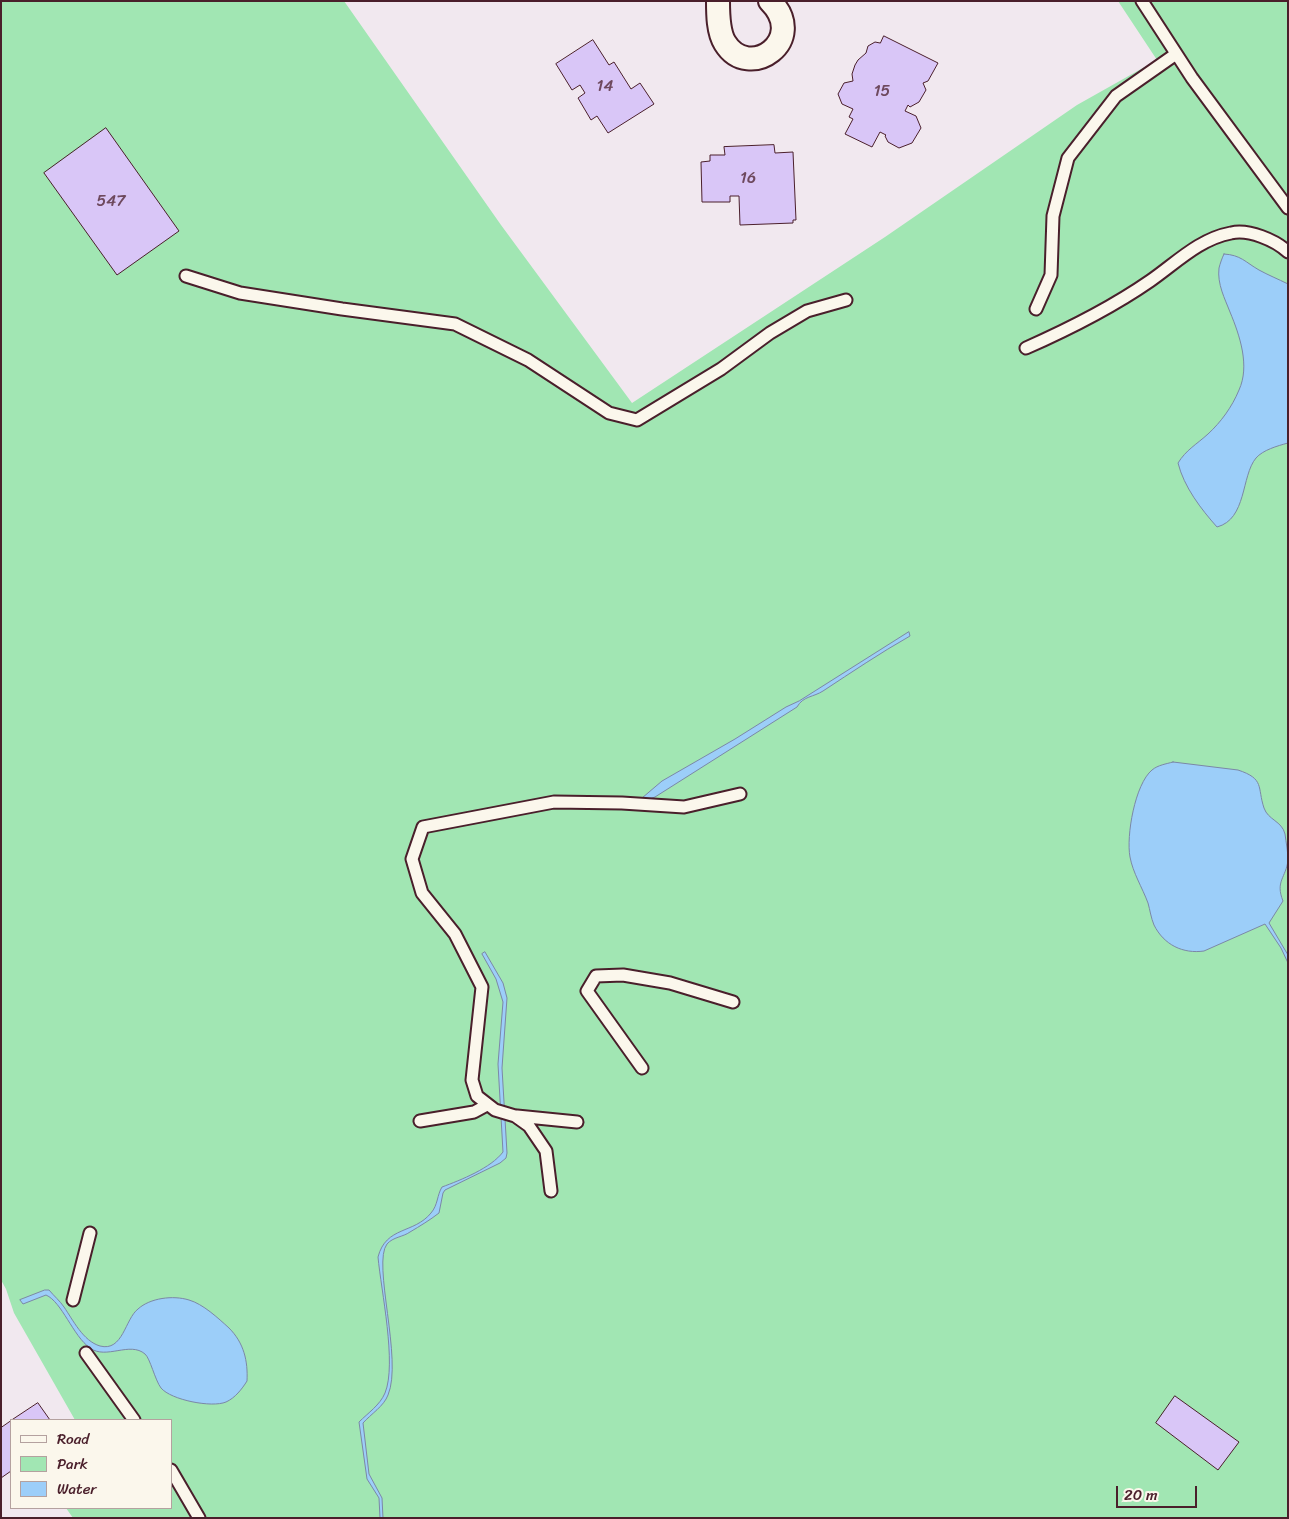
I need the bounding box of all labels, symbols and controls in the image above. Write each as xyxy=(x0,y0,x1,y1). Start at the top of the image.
house number: 14 xyxy=(597,77,613,97)
house number: 15 xyxy=(874,82,890,102)
house number: 16 xyxy=(740,169,756,189)
house number: 547 xyxy=(97,192,125,212)
legend xyxy=(10,1419,172,1509)
text: Road xyxy=(57,1426,89,1452)
text: Park xyxy=(57,1451,88,1477)
text: Water xyxy=(57,1476,97,1502)
scale bar xyxy=(1119,1476,1200,1508)
text: 20 m xyxy=(1124,1482,1158,1508)

